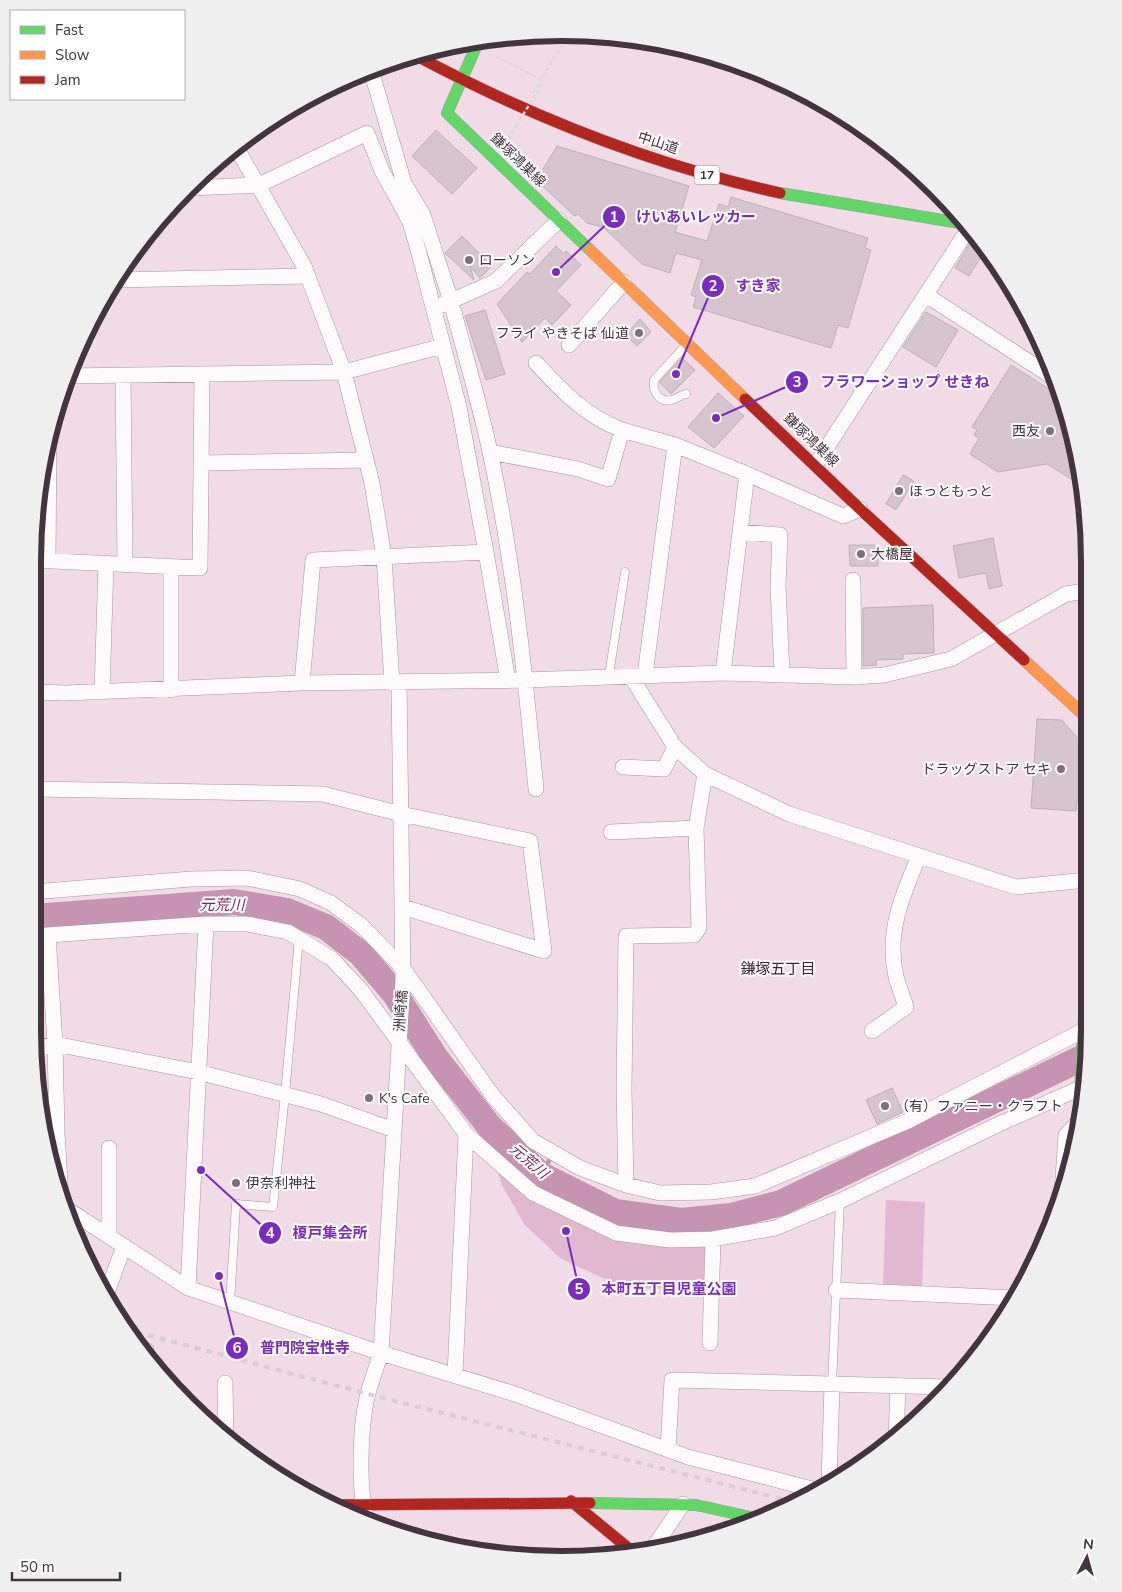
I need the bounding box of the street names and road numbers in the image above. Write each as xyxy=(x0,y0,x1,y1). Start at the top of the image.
street label: 中山道 xyxy=(635,127,681,159)
street label: 鎌塚鴻巣線 xyxy=(486,129,550,191)
road number: 17 xyxy=(694,166,720,184)
street label: 鎌塚鴻巣線 xyxy=(779,409,843,471)
street label: 洲崎橋 xyxy=(390,989,412,1033)

